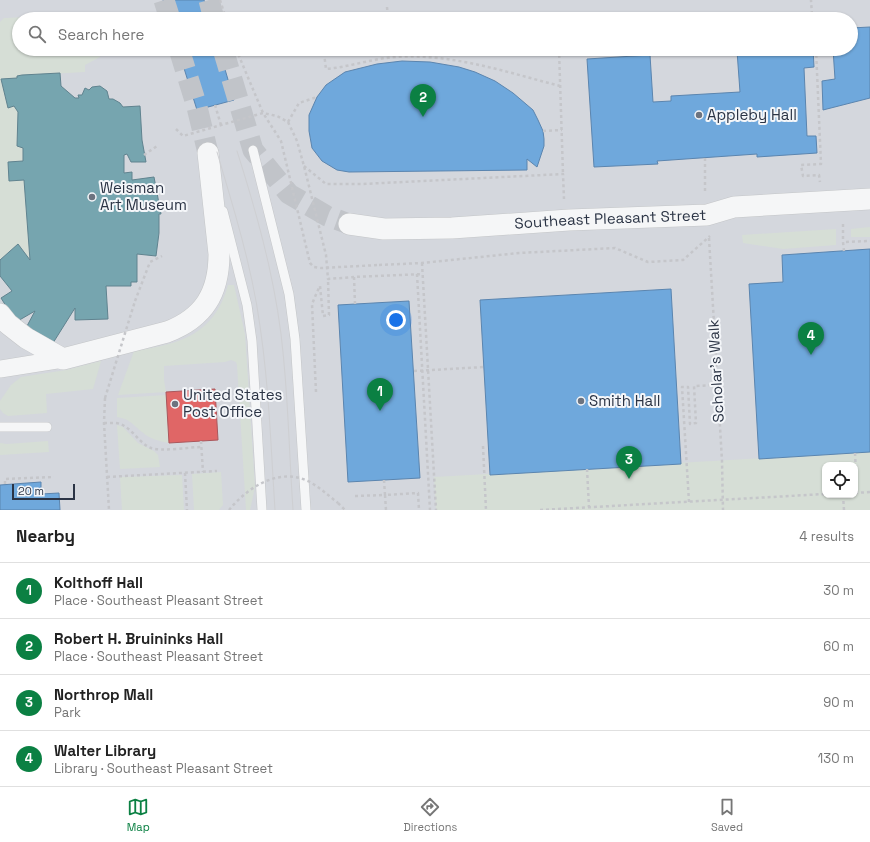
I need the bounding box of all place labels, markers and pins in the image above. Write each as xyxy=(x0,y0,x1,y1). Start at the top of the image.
pin: 2 xyxy=(410,84,436,117)
place label: Appleby Hall xyxy=(707,105,797,124)
marker: Appleby Hall xyxy=(694,110,704,120)
place label: Weisman Art Museum xyxy=(100,178,187,214)
marker: Weisman Art Museum xyxy=(87,192,97,202)
pin: 4 xyxy=(798,322,824,355)
pin: 1 xyxy=(367,378,393,411)
place label: United States Post Office xyxy=(183,385,283,421)
place label: Smith Hall xyxy=(589,391,661,410)
marker: Smith Hall xyxy=(576,396,586,406)
marker: United States Post Office xyxy=(170,399,180,409)
pin: 3 xyxy=(616,446,642,479)

